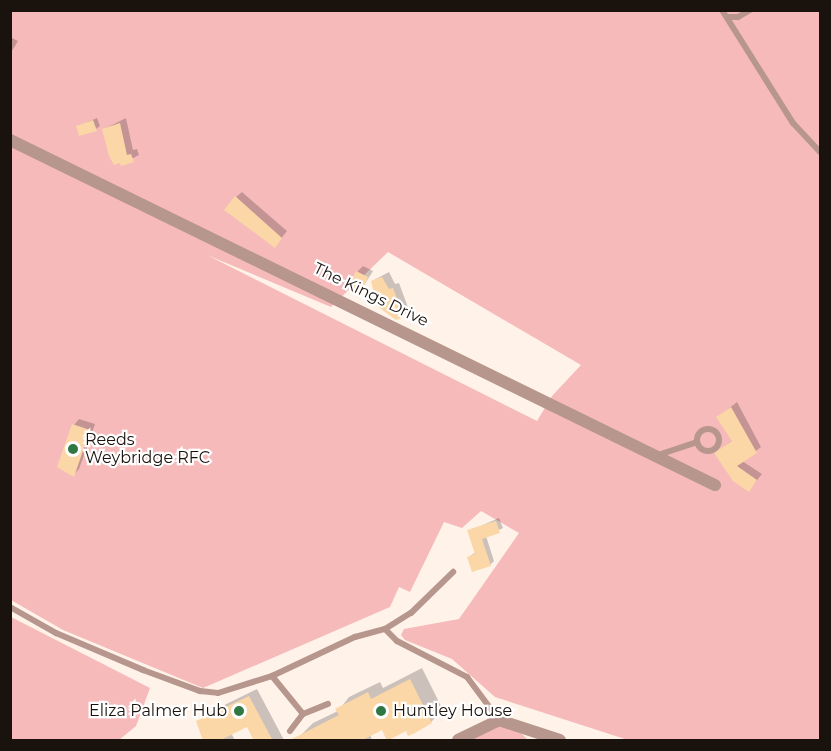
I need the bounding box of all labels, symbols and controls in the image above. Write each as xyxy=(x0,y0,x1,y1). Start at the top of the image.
street label: The Kings Drive xyxy=(311,259,431,331)
place label: Reeds Weybridge RFC xyxy=(85,430,210,468)
marker: Reeds Weybridge RFC xyxy=(66,442,80,456)
place label: Eliza Palmer Hub xyxy=(89,701,227,721)
place label: Huntley House xyxy=(393,701,512,721)
marker: Eliza Palmer Hub xyxy=(232,704,246,718)
marker: Huntley House xyxy=(374,704,388,718)

